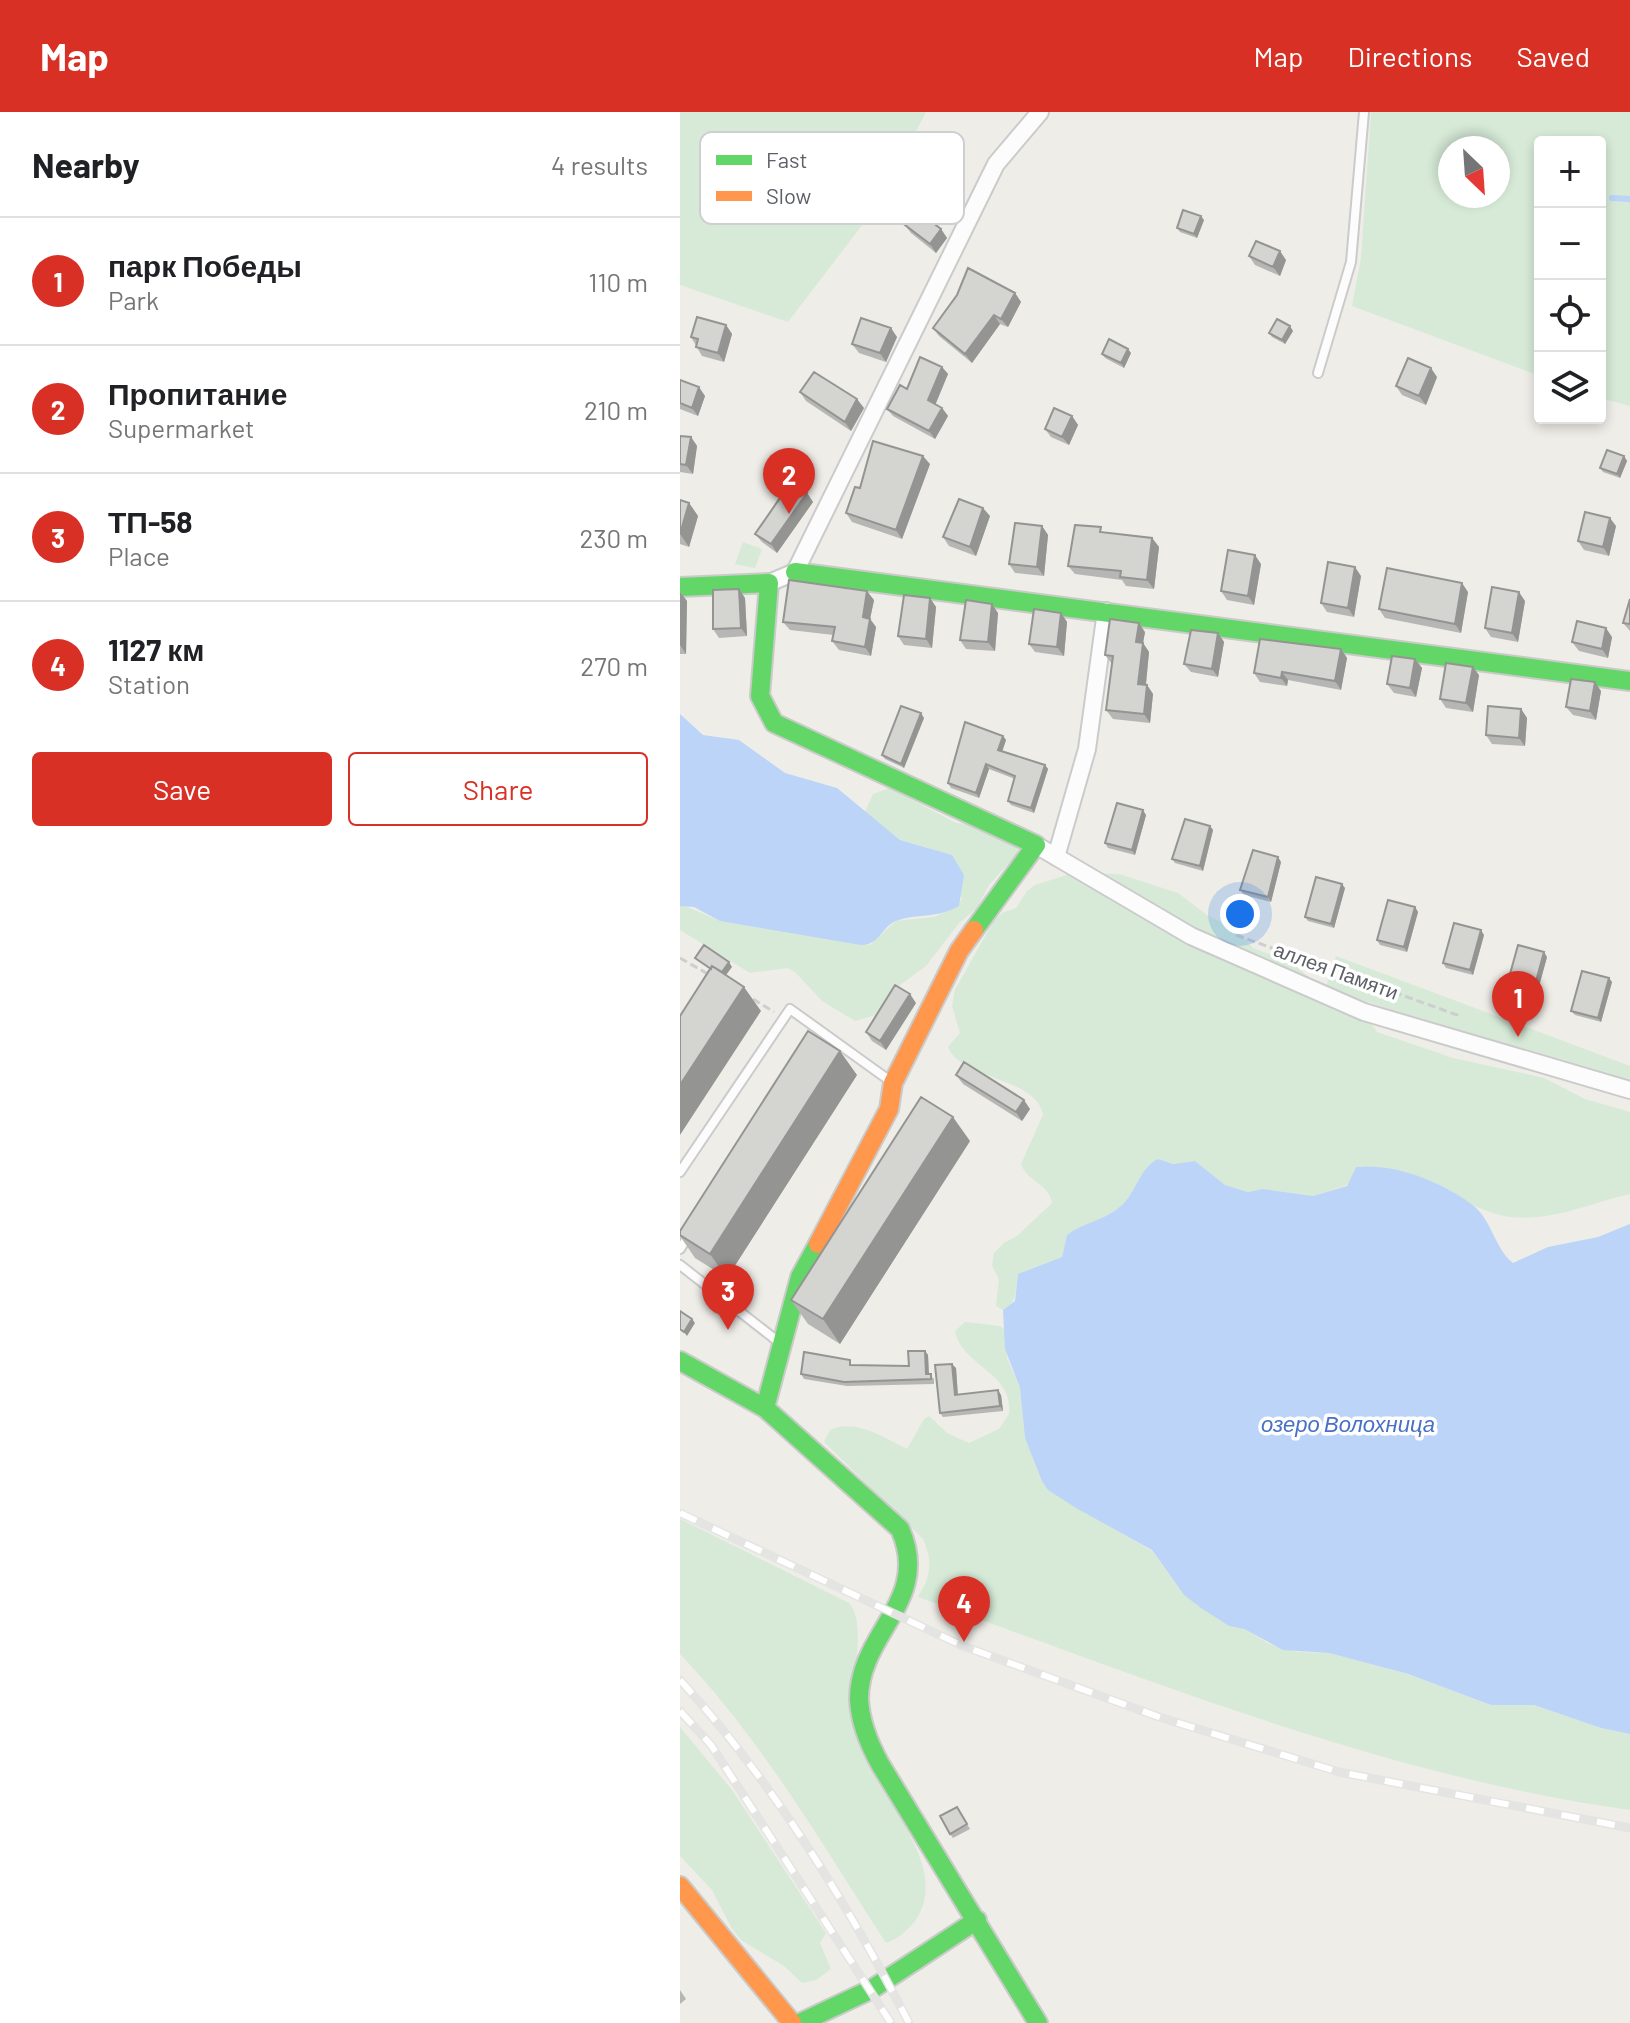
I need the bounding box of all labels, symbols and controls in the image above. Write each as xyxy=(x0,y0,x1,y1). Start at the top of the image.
text: Map xyxy=(40,33,109,79)
text: Map xyxy=(1254,39,1303,73)
text: Directions xyxy=(1347,39,1473,73)
text: Saved xyxy=(1517,39,1590,73)
legend xyxy=(700,132,964,224)
north arrow xyxy=(1438,136,1510,208)
map controls xyxy=(1534,136,1606,424)
button: + xyxy=(1534,136,1606,208)
text: Nearby xyxy=(32,144,140,185)
text: Fast xyxy=(766,146,808,172)
text: 4 results xyxy=(551,149,648,180)
text: Slow xyxy=(766,182,811,208)
button: − xyxy=(1534,208,1606,280)
text: парк Победы xyxy=(108,247,302,283)
text: 1 xyxy=(53,266,63,297)
text: 110 m xyxy=(588,266,648,297)
button: locate xyxy=(1534,280,1606,352)
text: Park xyxy=(108,284,159,315)
button: layers xyxy=(1534,352,1606,424)
text: Пропитание xyxy=(108,375,287,411)
text: 2 xyxy=(51,394,65,425)
text: 210 m xyxy=(584,394,648,425)
text: Supermarket xyxy=(108,412,255,443)
pin: 2 xyxy=(763,448,815,514)
text: ТП-58 xyxy=(108,503,193,539)
text: 3 xyxy=(51,522,65,553)
text: 230 m xyxy=(579,522,648,553)
text: Place xyxy=(108,540,170,571)
text: 1127 км xyxy=(108,631,204,667)
text: 4 xyxy=(50,650,66,681)
text: 270 m xyxy=(580,650,648,681)
text: Station xyxy=(108,668,190,699)
button: Save xyxy=(32,752,332,826)
button: Share xyxy=(348,752,648,826)
your location xyxy=(1220,894,1260,934)
street label: аллея Памяти xyxy=(1271,936,1402,1004)
pin: 1 xyxy=(1492,971,1544,1037)
pin: 3 xyxy=(702,1264,754,1330)
water label: озеро Волохница xyxy=(1261,1410,1435,1437)
pin: 4 xyxy=(938,1576,990,1642)

